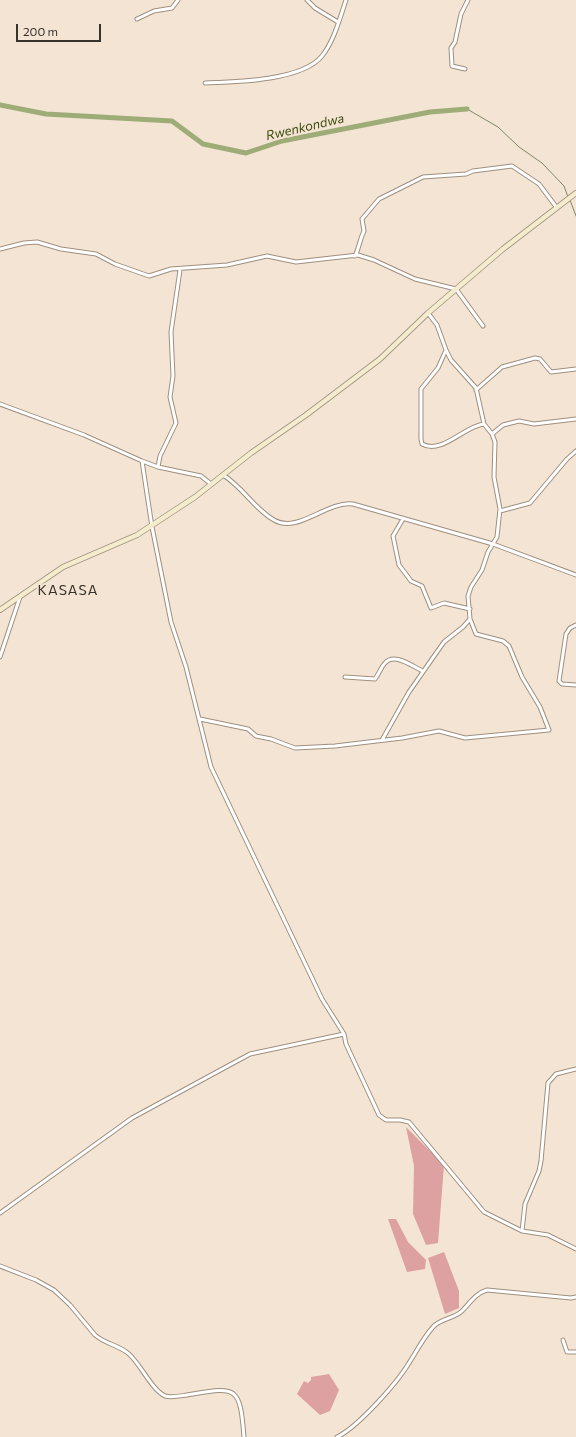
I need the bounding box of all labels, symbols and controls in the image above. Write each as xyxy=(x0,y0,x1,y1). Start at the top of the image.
scale bar xyxy=(18,16,103,42)
text: 200 m xyxy=(23,24,58,38)
water label: Rwenkondwa xyxy=(264,110,346,144)
district label: KASASA xyxy=(38,582,98,598)

